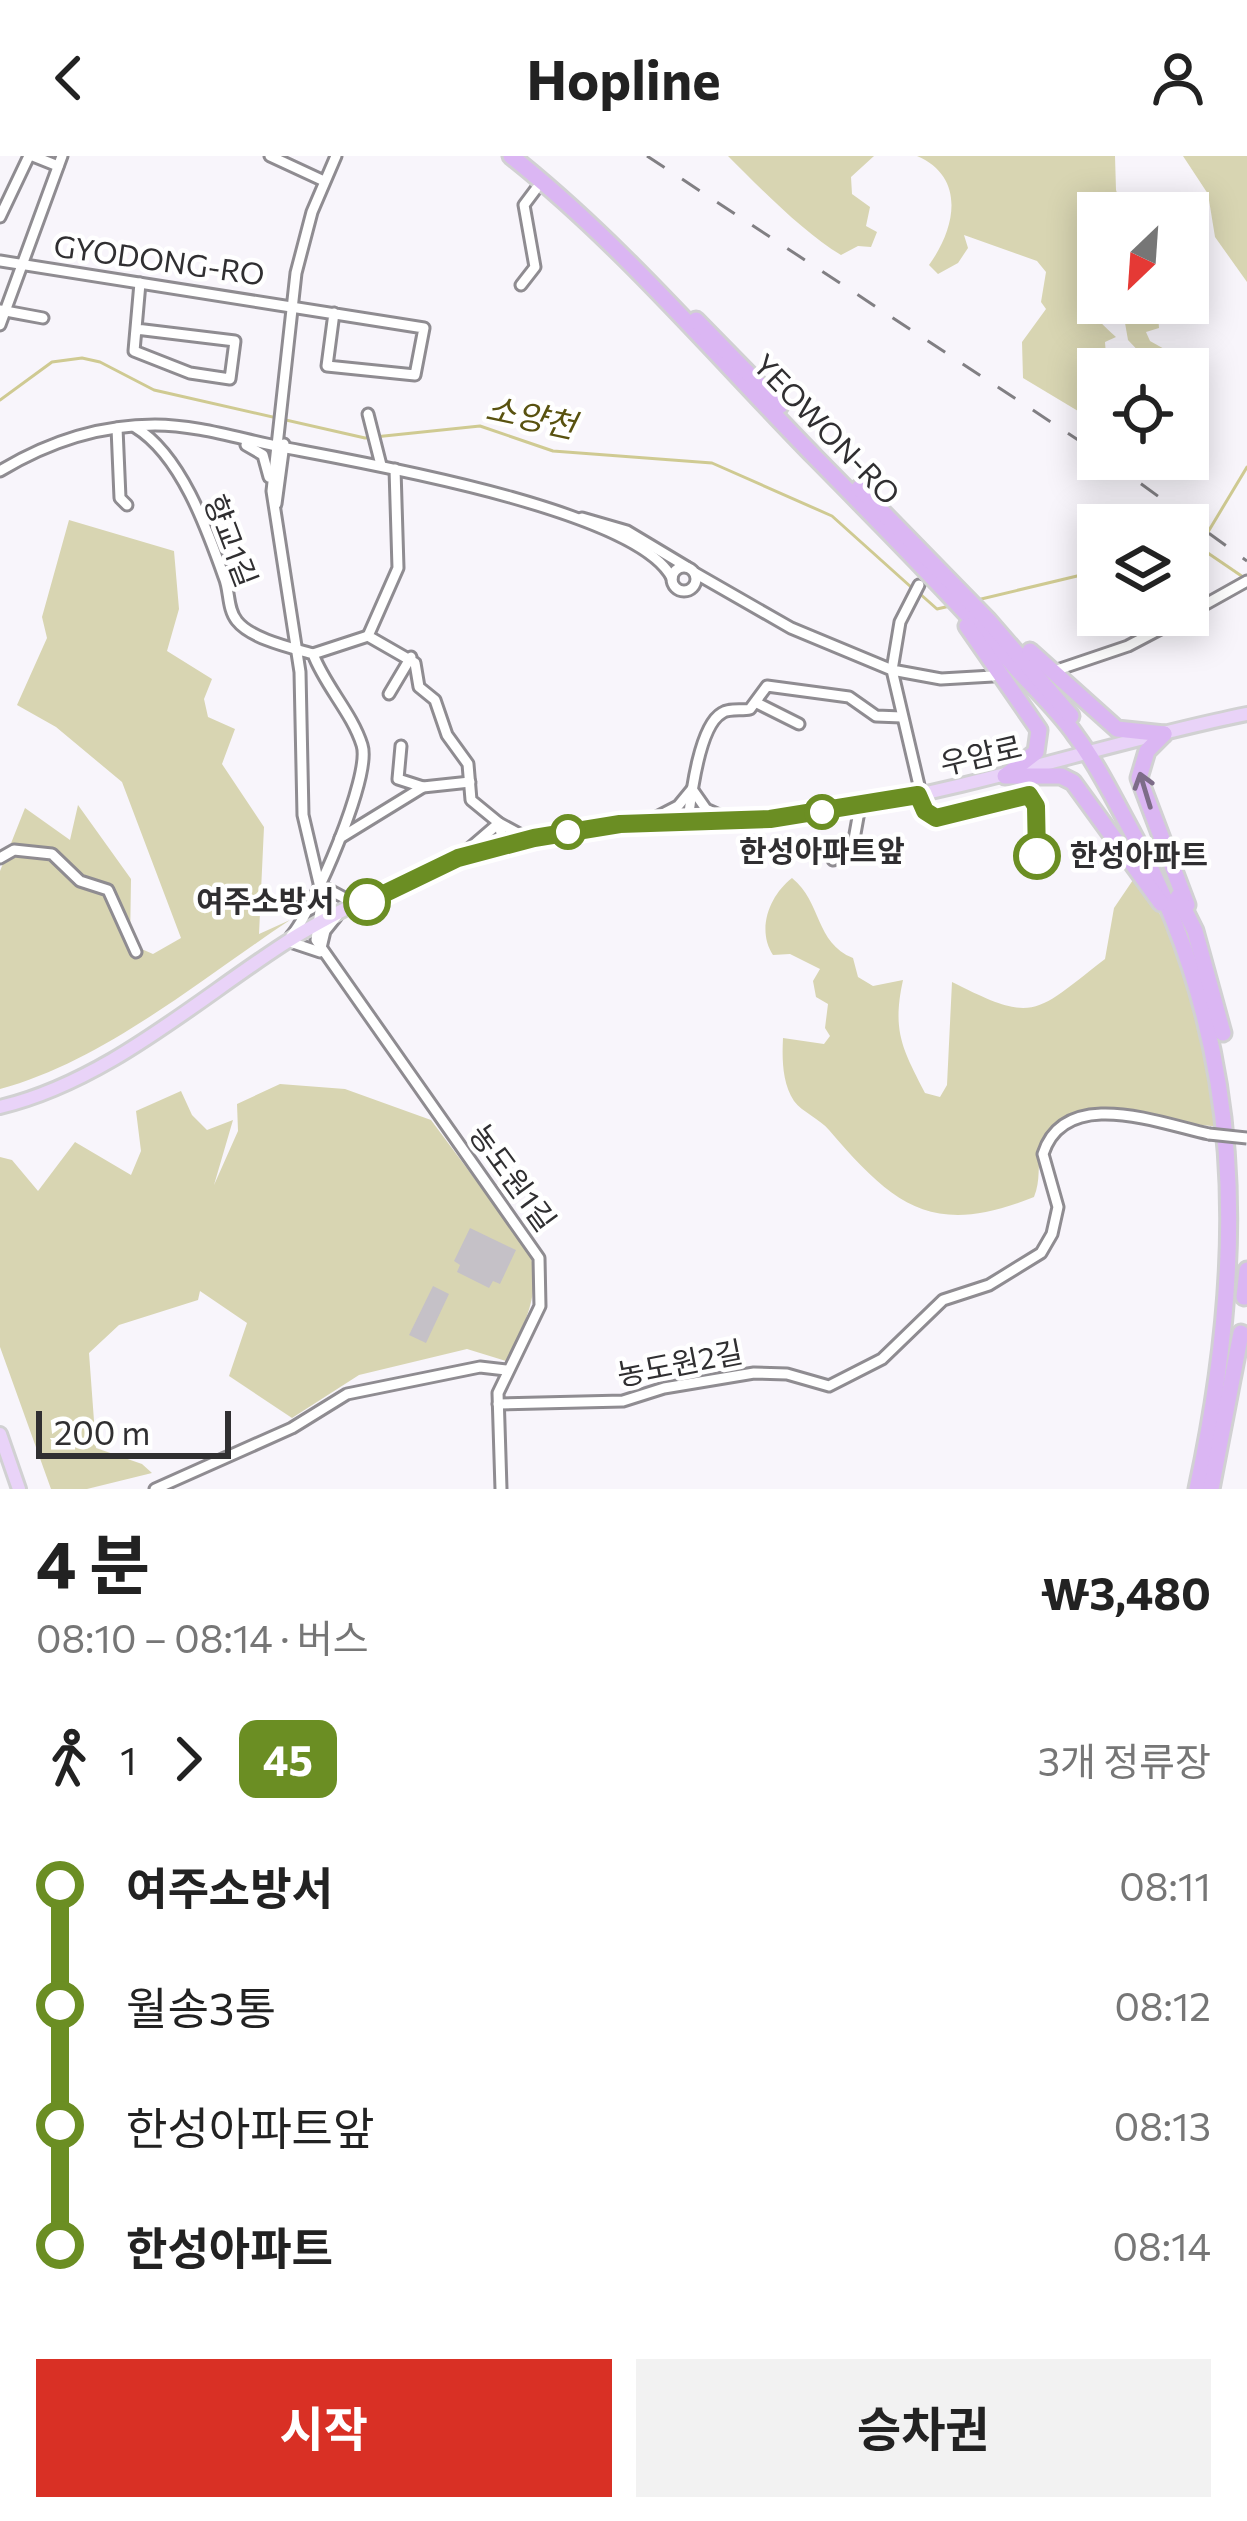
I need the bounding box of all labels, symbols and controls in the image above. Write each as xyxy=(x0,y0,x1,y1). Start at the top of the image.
icon: back xyxy=(36,45,102,111)
text: Hopline xyxy=(526,45,721,111)
icon: person xyxy=(1145,45,1211,111)
north arrow xyxy=(1077,192,1209,324)
map controls xyxy=(1077,192,1209,636)
street label: GYODONG-RO xyxy=(52,225,267,292)
street label: YEOWON-RO xyxy=(747,345,909,511)
button: locate xyxy=(1077,348,1209,480)
water label: 소양천 xyxy=(482,386,584,446)
street label: 향교1길 xyxy=(198,489,267,591)
button: layers xyxy=(1077,504,1209,636)
street label: 우암로 xyxy=(936,726,1025,781)
one-way arrow xyxy=(1133,772,1155,810)
marker: 한성아파트앞 xyxy=(806,796,838,828)
unlabelled marker xyxy=(552,816,584,848)
place label: 한성아파트앞 xyxy=(739,831,905,868)
marker: 한성아파트 xyxy=(1015,834,1059,878)
place label: 한성아파트 xyxy=(1070,835,1208,872)
marker: 여주소방서 xyxy=(345,880,389,924)
place label: 여주소방서 xyxy=(196,881,334,918)
street label: 농도원1길 xyxy=(463,1116,565,1237)
street label: 농도원2길 xyxy=(614,1331,745,1392)
scale bar xyxy=(36,1405,231,1458)
text: 200 m xyxy=(54,1411,150,1452)
text: 4 분 xyxy=(36,1522,150,1603)
text: ₩3,480 xyxy=(1041,1564,1211,1619)
text: 08:10 – 08:14 · 버스 xyxy=(36,1613,369,1661)
icon: walk xyxy=(36,1726,102,1792)
icon: forward xyxy=(155,1726,221,1792)
text: 45 xyxy=(263,1733,313,1785)
text: 1 xyxy=(120,1735,137,1783)
text: 3개 정류장 xyxy=(1038,1736,1211,1784)
text: 여주소방서 xyxy=(126,1859,333,1914)
text: 08:11 xyxy=(1119,1861,1211,1909)
text: 월송3통 xyxy=(126,1979,276,2034)
text: 08:12 xyxy=(1114,1981,1211,2029)
text: 한성아파트앞 xyxy=(126,2099,374,2154)
text: 08:13 xyxy=(1114,2101,1211,2149)
text: 한성아파트 xyxy=(126,2219,333,2274)
text: 08:14 xyxy=(1113,2221,1211,2269)
button: 시작 xyxy=(36,2359,612,2497)
button: 승차권 xyxy=(636,2359,1211,2497)

